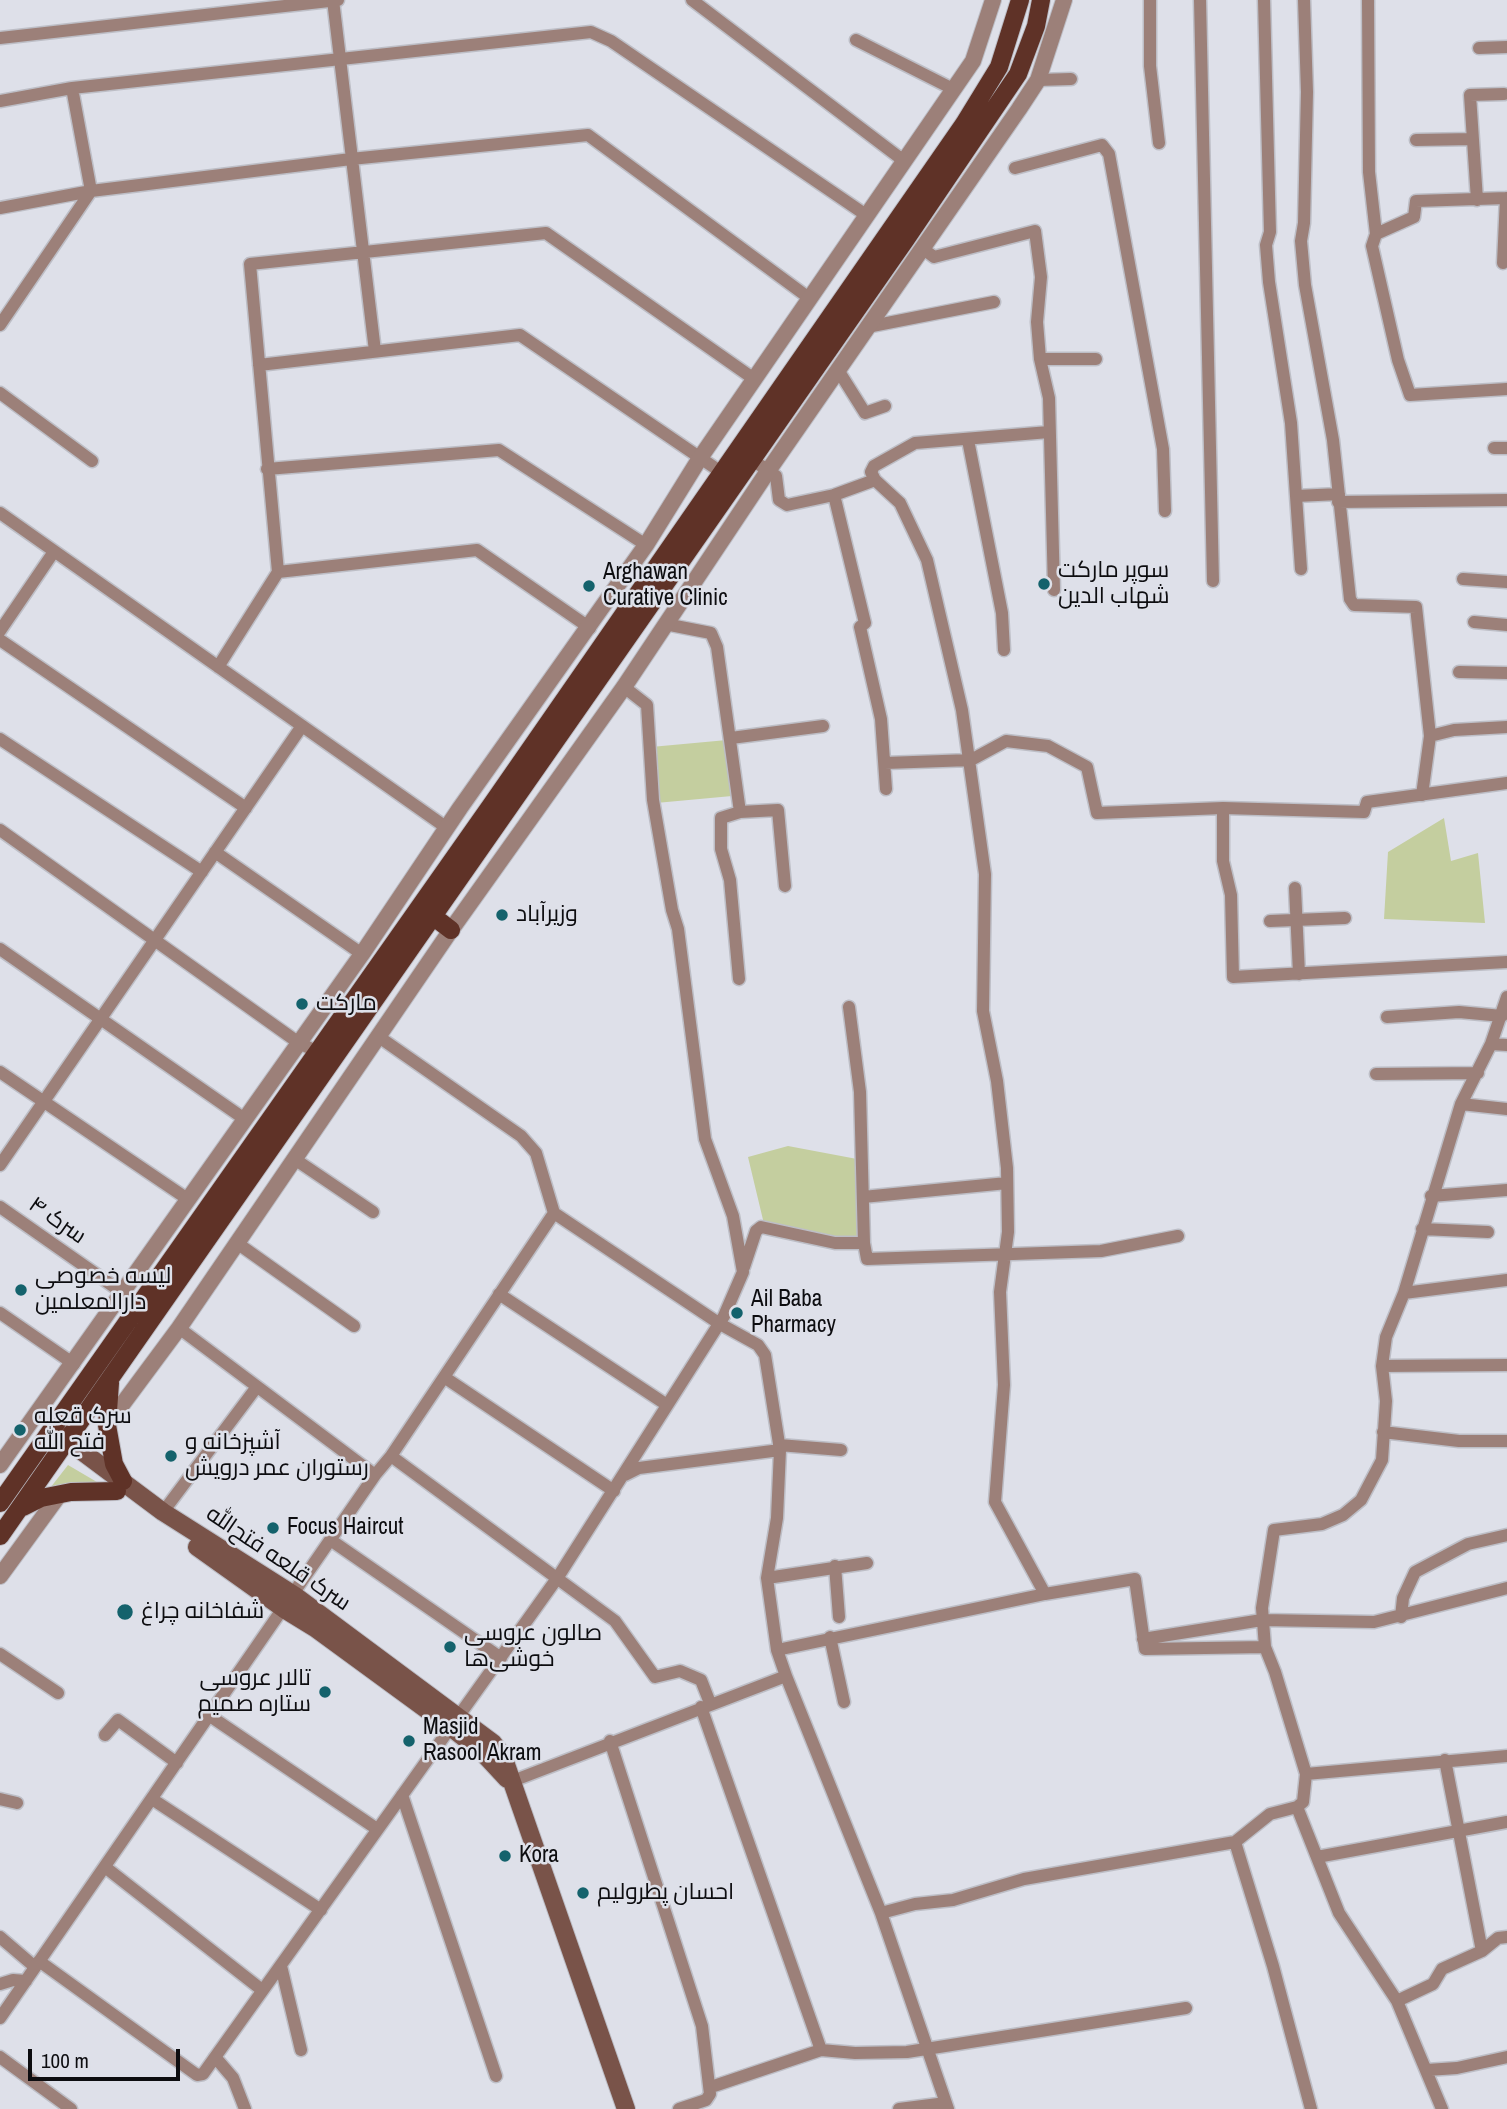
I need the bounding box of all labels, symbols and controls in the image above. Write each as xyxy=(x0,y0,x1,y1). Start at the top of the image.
place label: سوپر مارکت شهاب الدین xyxy=(1058,557,1169,611)
place label: Arghawan Curative Clinic xyxy=(603,559,728,613)
marker: سوپر مارکت شهاب الدین xyxy=(1036,576,1052,592)
marker: Arghawan Curative Clinic xyxy=(581,578,597,594)
place label: وزیرآباد xyxy=(516,901,578,929)
marker: وزیرآباد xyxy=(494,907,510,923)
place label: مارکت xyxy=(316,990,377,1018)
marker: مارکت xyxy=(294,996,310,1012)
street label: سرک ۴ xyxy=(23,1191,91,1251)
place label: لیسه خصوصی دارالمعلمین xyxy=(35,1263,171,1317)
marker: لیسه خصوصی دارالمعلمین xyxy=(13,1282,29,1298)
place label: Ail Baba Pharmacy xyxy=(751,1286,836,1340)
marker: Ail Baba Pharmacy xyxy=(729,1305,745,1321)
place label: سرک قعله فتح الله xyxy=(34,1403,132,1457)
marker: سرک قعله فتح الله xyxy=(12,1422,28,1438)
place label: آشپزخانه و رستوران عمر درویش xyxy=(185,1429,369,1483)
marker: آشپزخانه و رستوران عمر درویش xyxy=(163,1448,179,1464)
street label: سرک قلعه فتح‌الله xyxy=(200,1500,356,1618)
place label: Focus Haircut xyxy=(287,1514,403,1542)
marker: Focus Haircut xyxy=(265,1520,281,1536)
place label: شفاخانه چراغ xyxy=(141,1598,264,1626)
marker: شفاخانه چراغ xyxy=(115,1602,135,1622)
place label: صالون عروسی خوشی‌ها xyxy=(464,1620,602,1674)
marker: صالون عروسی خوشی‌ها xyxy=(442,1639,458,1655)
place label: تالار عروسی ستاره صمیم xyxy=(197,1665,311,1719)
marker: تالار عروسی ستاره صمیم xyxy=(317,1684,333,1700)
place label: Masjid Rasool Akram xyxy=(423,1714,541,1768)
marker: Masjid Rasool Akram xyxy=(401,1733,417,1749)
place label: Kora xyxy=(519,1842,559,1870)
marker: Kora xyxy=(497,1848,513,1864)
place label: احسان پطرولیم xyxy=(597,1879,734,1907)
marker: احسان پطرولیم xyxy=(575,1885,591,1901)
scale bar xyxy=(32,2036,184,2080)
text: 100 m xyxy=(41,2046,89,2075)

